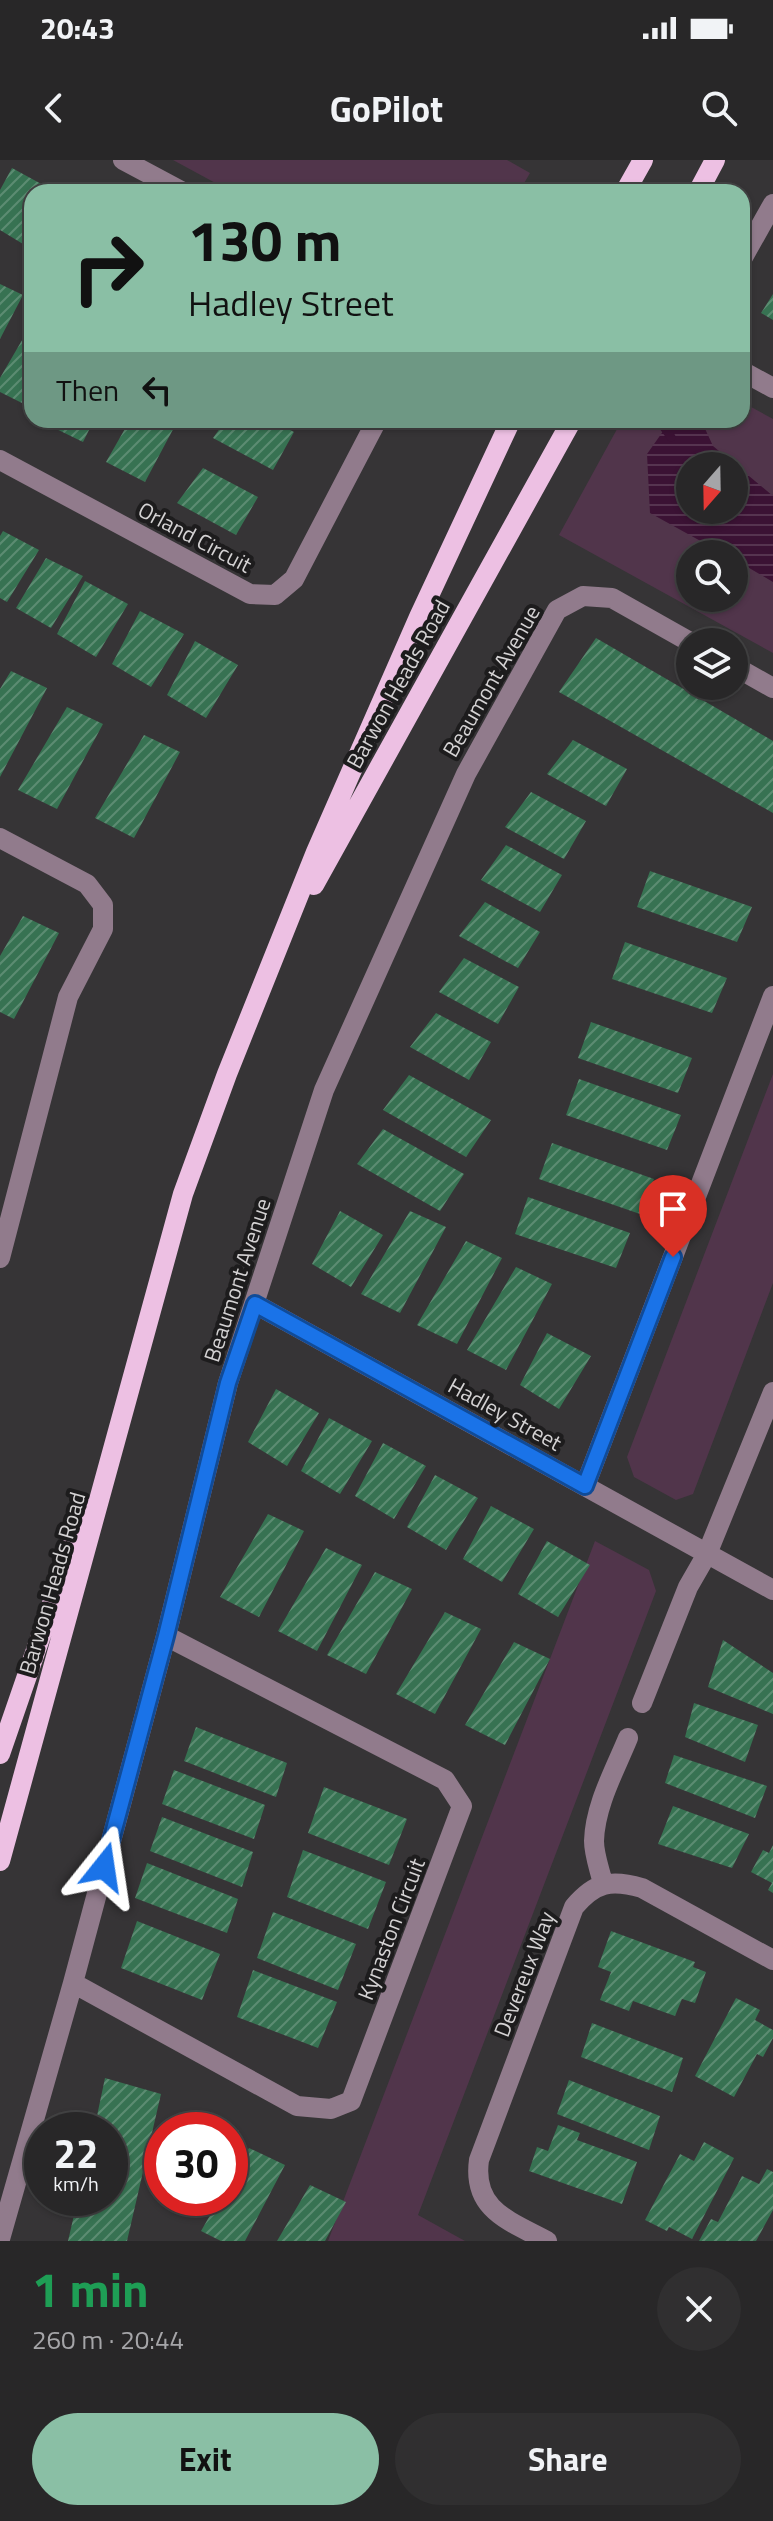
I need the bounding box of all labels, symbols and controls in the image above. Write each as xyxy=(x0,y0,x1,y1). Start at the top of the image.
text: 20:43 xyxy=(40,5,115,51)
text: GoPilot xyxy=(330,81,443,136)
icon: back xyxy=(32,86,76,130)
icon: search xyxy=(697,86,741,130)
text: 130 m xyxy=(188,198,341,283)
icon: right xyxy=(56,216,160,320)
text: Hadley Street xyxy=(188,275,394,330)
text: Then xyxy=(56,367,119,413)
icon: left xyxy=(135,368,179,412)
north arrow xyxy=(676,452,748,524)
map controls xyxy=(676,452,748,700)
street label: Orland Circuit xyxy=(132,493,258,581)
button: search xyxy=(676,540,748,612)
street label: Barwon Heads Road xyxy=(337,593,459,775)
street label: Beaumont Avenue xyxy=(434,599,548,763)
button: layers xyxy=(676,628,748,700)
pin xyxy=(639,1175,707,1257)
icon: arrive xyxy=(651,1187,695,1231)
street label: Beaumont Avenue xyxy=(194,1194,280,1366)
street label: Hadley Street xyxy=(442,1369,568,1459)
street label: Barwon Heads Road xyxy=(10,1488,94,1678)
position arrow xyxy=(62,1825,146,1909)
street label: Kynaston Circuit xyxy=(348,1853,434,2005)
street label: Devereux Way xyxy=(484,1906,564,2042)
speed limit sign: 30 xyxy=(144,2112,248,2216)
text: 22 xyxy=(54,2123,98,2184)
text: km/h xyxy=(53,2168,99,2199)
text: 1 min xyxy=(32,2253,149,2326)
button: close xyxy=(657,2267,741,2351)
text: 260 m · 20:44 xyxy=(32,2320,184,2359)
button: Exit xyxy=(32,2413,379,2505)
button: Share xyxy=(395,2413,741,2505)

